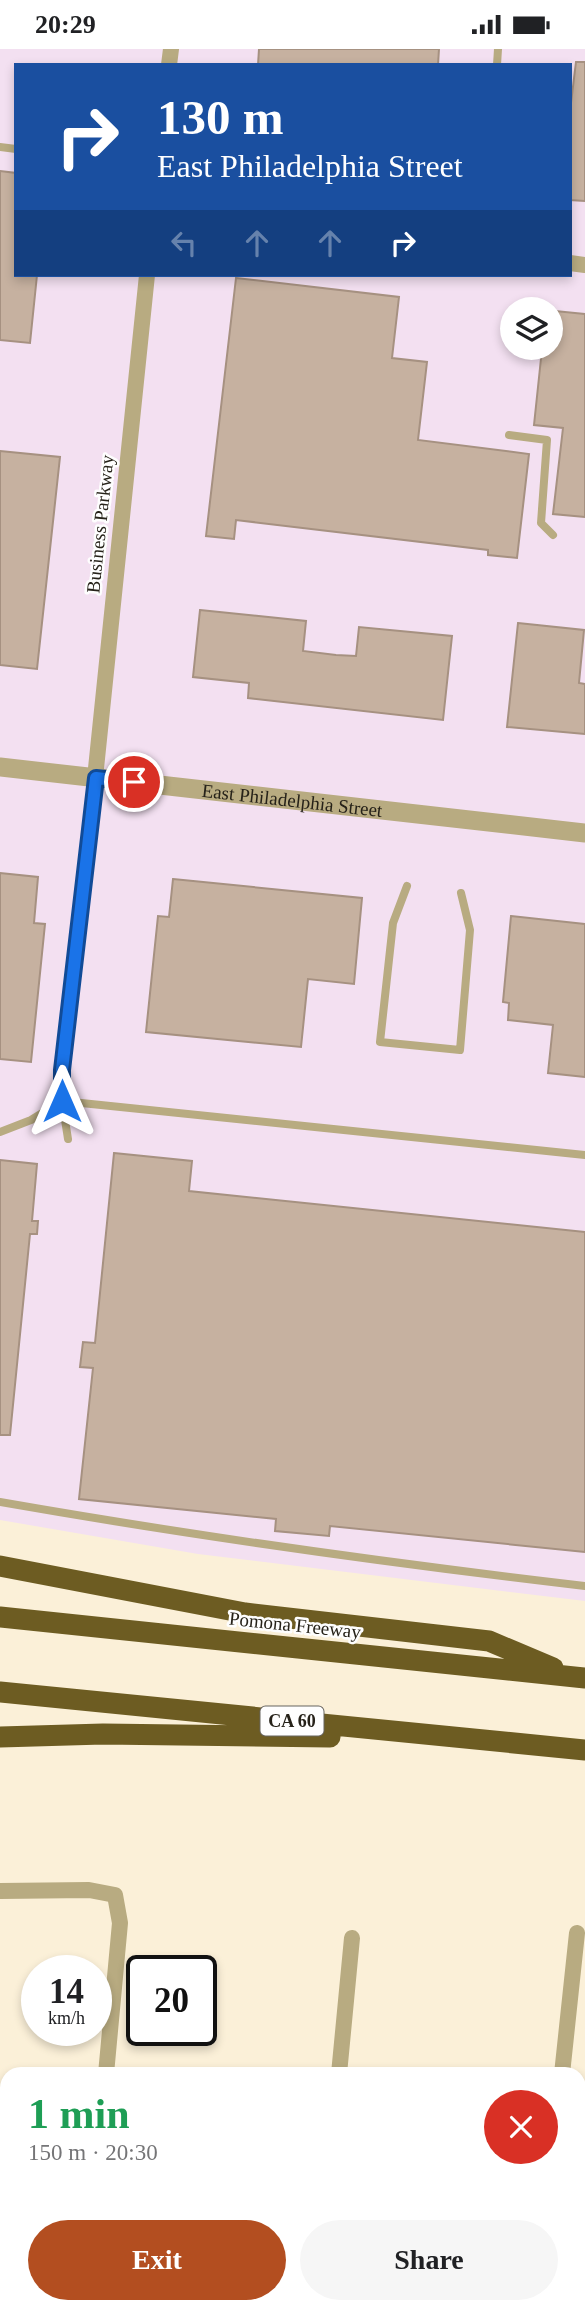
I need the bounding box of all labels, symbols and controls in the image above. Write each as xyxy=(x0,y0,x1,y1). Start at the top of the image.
text: 20:29 xyxy=(35,10,96,39)
text: 130 m xyxy=(157,90,284,145)
icon: right xyxy=(42,91,133,182)
text: East Philadelphia Street xyxy=(157,148,463,184)
icon: left xyxy=(165,224,203,262)
icon: ahead xyxy=(238,224,276,262)
icon: ahead xyxy=(311,224,349,262)
icon: right xyxy=(384,224,422,262)
map controls xyxy=(500,297,563,360)
button: layers xyxy=(500,297,563,360)
street label: Business Parkway xyxy=(82,453,118,594)
pin xyxy=(104,752,164,812)
icon: arrive xyxy=(115,763,153,801)
street label: East Philadelphia Street xyxy=(201,779,384,821)
position arrow xyxy=(25,1064,99,1138)
street label: Pomona Freeway xyxy=(228,1608,362,1642)
road number: CA 60 xyxy=(260,1707,324,1735)
speed limit sign: 20 xyxy=(126,1955,217,2046)
text: 14 xyxy=(49,1972,84,2011)
text: km/h xyxy=(48,2008,85,2028)
button: close xyxy=(484,2090,558,2164)
text: 1 min xyxy=(28,2091,130,2137)
text: 150 m · 20:30 xyxy=(28,2140,158,2165)
button: Exit xyxy=(28,2220,286,2300)
button: Share xyxy=(300,2220,558,2300)

